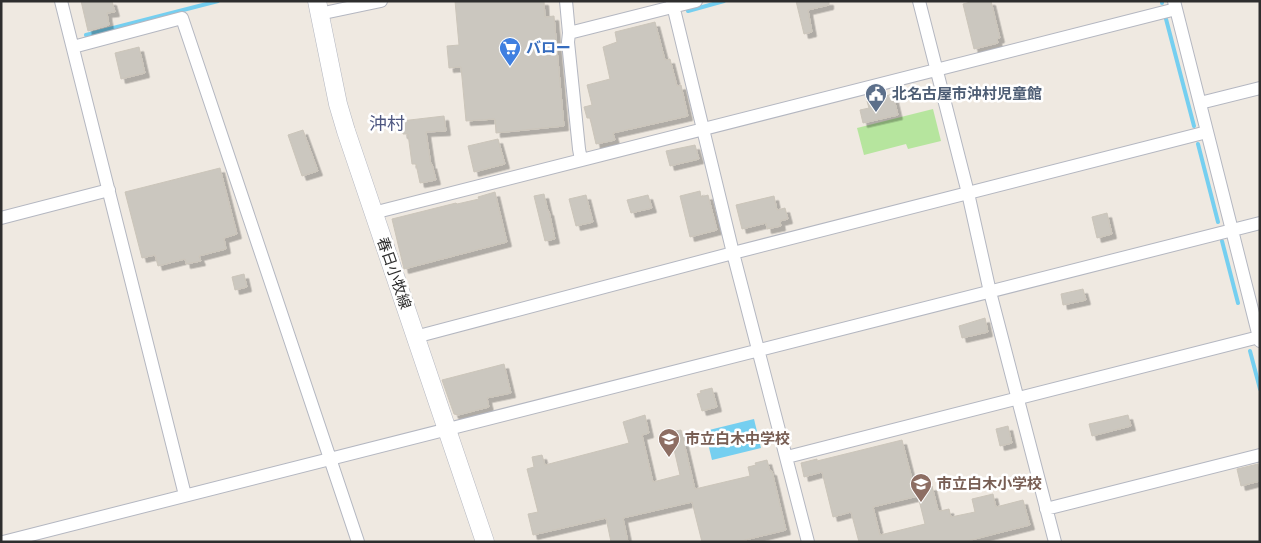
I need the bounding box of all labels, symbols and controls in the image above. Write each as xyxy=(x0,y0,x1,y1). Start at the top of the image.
supermarket icon: バロー xyxy=(498,36,522,67)
place label: バロー xyxy=(526,37,571,57)
public building icon: 北名古屋市沖村児童館 xyxy=(864,82,888,113)
place label: 北名古屋市沖村児童館 xyxy=(892,83,1042,103)
district label: 沖村 xyxy=(369,111,405,135)
street label: 春日小牧線 xyxy=(373,234,417,311)
school or university icon: 市立白木中学校 xyxy=(657,427,681,458)
place label: 市立白木中学校 xyxy=(685,428,790,448)
school or university icon: 市立白木小学校 xyxy=(909,472,933,503)
place label: 市立白木小学校 xyxy=(937,473,1042,493)

